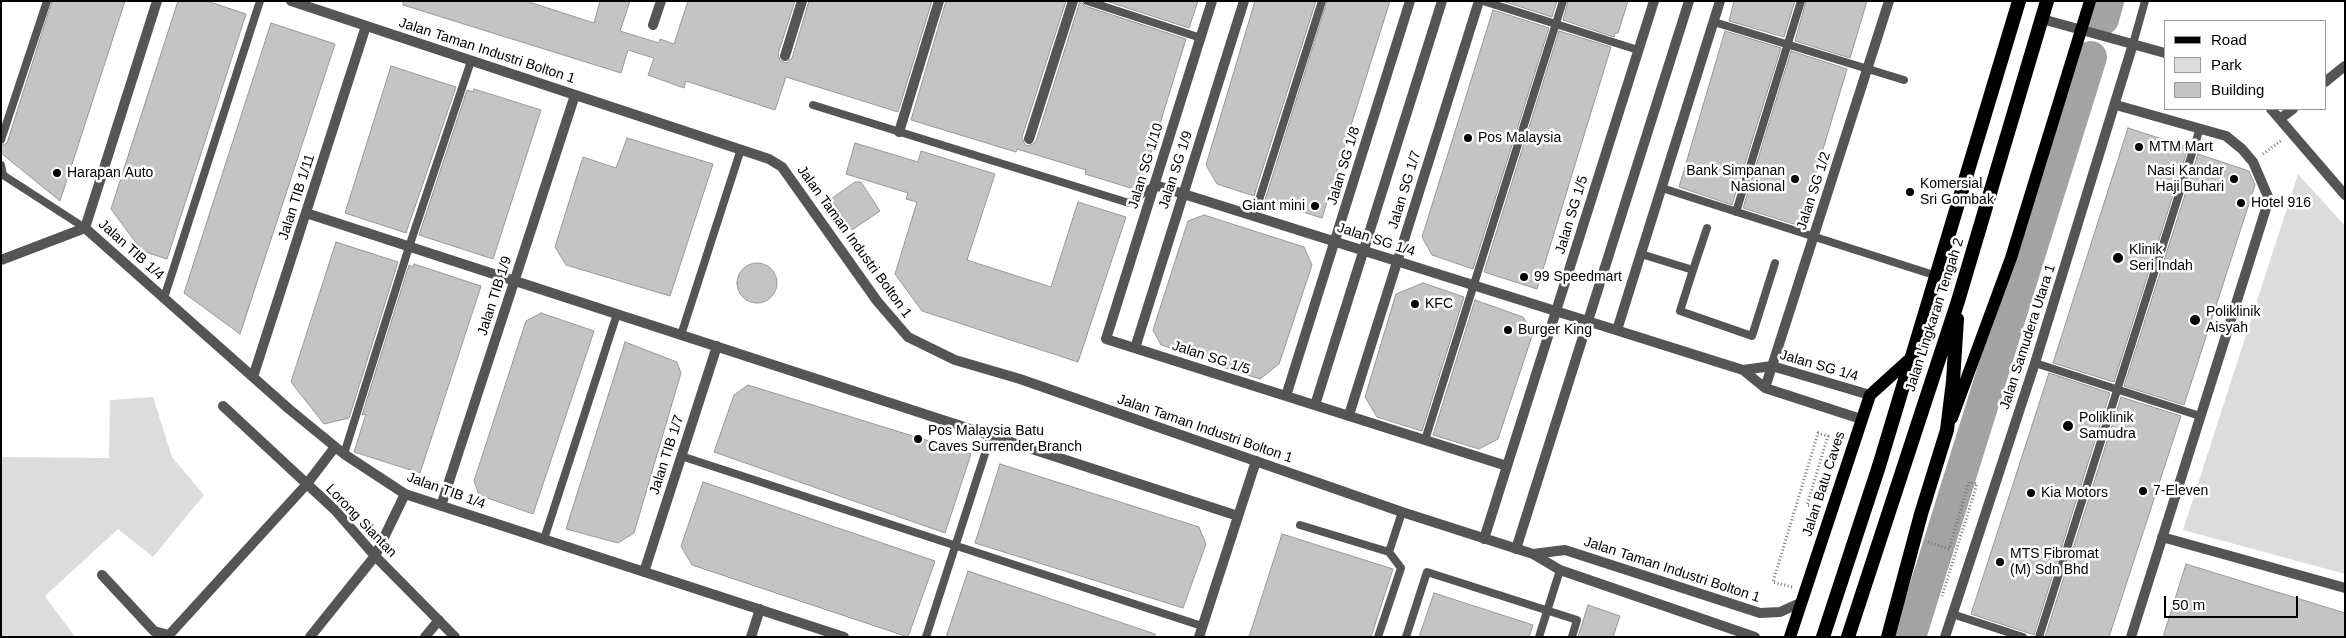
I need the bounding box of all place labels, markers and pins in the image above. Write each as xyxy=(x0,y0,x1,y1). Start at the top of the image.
place label: Pos Malaysia xyxy=(1478,130,1561,146)
marker: Pos Malaysia xyxy=(1462,132,1474,144)
place label: MTM Mart xyxy=(2149,139,2213,155)
marker: MTM Mart xyxy=(2133,141,2145,153)
place label: Bank Simpanan Nasional xyxy=(1686,163,1785,196)
place label: Nasi Kandar Haji Buhari xyxy=(2147,163,2224,196)
place label: Harapan Auto xyxy=(67,165,153,181)
marker: Harapan Auto xyxy=(51,167,63,179)
marker: Bank Simpanan Nasional xyxy=(1789,173,1801,185)
marker: Nasi Kandar Haji Buhari xyxy=(2228,173,2240,185)
place label: Komersial Sri Gombak xyxy=(1920,176,1994,208)
marker: Komersial Sri Gombak xyxy=(1904,186,1916,198)
place label: Hotel 916 xyxy=(2251,195,2311,211)
marker: Hotel 916 xyxy=(2235,197,2247,209)
place label: Giant mini xyxy=(1242,198,1305,214)
marker: Giant mini xyxy=(1309,200,1321,212)
place label: Klinik Seri Indah xyxy=(2129,242,2193,274)
marker: Klinik Seri Indah xyxy=(2111,251,2125,265)
place label: 99 Speedmart xyxy=(1534,269,1622,285)
marker: 99 Speedmart xyxy=(1518,271,1530,283)
place label: KFC xyxy=(1425,296,1453,312)
marker: KFC xyxy=(1409,298,1421,310)
place label: Poliklinik Aisyah xyxy=(2206,304,2260,336)
marker: Poliklinik Aisyah xyxy=(2188,313,2202,327)
place label: Burger King xyxy=(1518,322,1592,338)
marker: Burger King xyxy=(1502,324,1514,336)
place label: Poliklinik Samudra xyxy=(2079,410,2136,442)
marker: Poliklinik Samudra xyxy=(2061,419,2075,433)
place label: Pos Malaysia Batu Caves Surrender Branch xyxy=(928,423,1082,456)
marker: Pos Malaysia Batu Caves Surrender Branch xyxy=(912,433,924,445)
place label: 7-Eleven xyxy=(2153,483,2208,499)
place label: Kia Motors xyxy=(2041,485,2108,501)
marker: 7-Eleven xyxy=(2137,485,2149,497)
marker: Kia Motors xyxy=(2025,487,2037,499)
place label: MTS Fibromat (M) Sdn Bhd xyxy=(2010,546,2099,578)
marker: MTS Fibromat (M) Sdn Bhd xyxy=(1994,556,2006,568)

